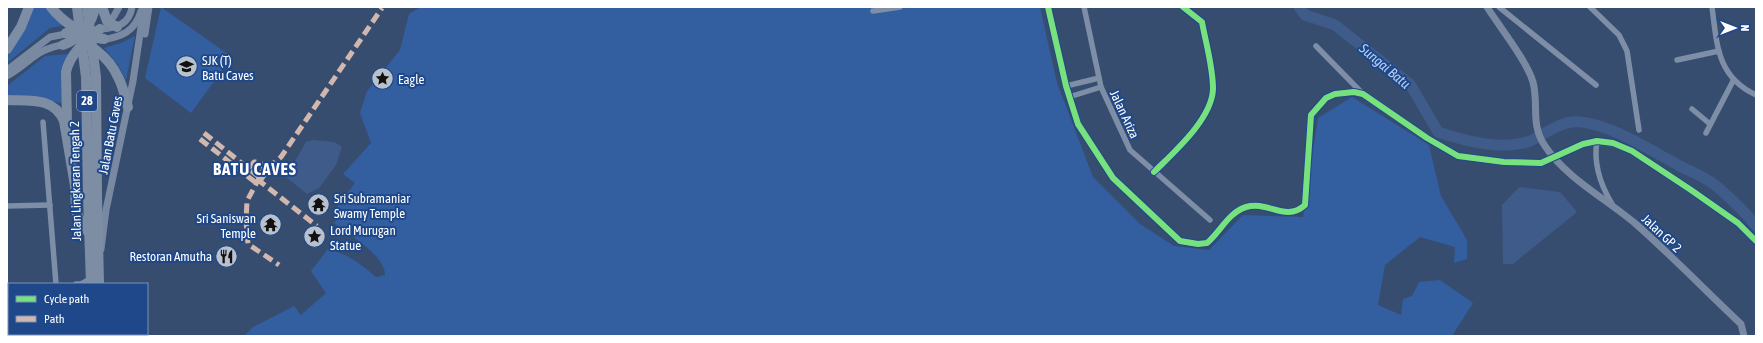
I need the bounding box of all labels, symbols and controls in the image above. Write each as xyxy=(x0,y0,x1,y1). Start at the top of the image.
north arrow xyxy=(1715,8,1755,48)
text: N xyxy=(1739,25,1751,31)
water label: Sungai Batu xyxy=(1356,40,1414,92)
place label: SJK (T) Batu Caves xyxy=(202,53,254,83)
school or university icon: SJK (T) Batu Caves xyxy=(173,54,199,80)
place icon: Eagle xyxy=(369,66,395,92)
place label: Eagle xyxy=(398,72,424,87)
street label: Jalan Ariza xyxy=(1107,88,1142,141)
road number: 28 xyxy=(77,91,97,111)
street label: Jalan Batu Caves xyxy=(96,94,126,176)
street label: Jalan Lingkaran Tengah 2 xyxy=(67,121,84,241)
district label: BATU CAVES xyxy=(213,159,297,179)
place label: Sri Subramaniar Swamy Temple xyxy=(334,191,410,221)
temple icon: Sri Subramaniar Swamy Temple xyxy=(305,192,331,218)
place label: Sri Saniswan Temple xyxy=(197,211,256,241)
street label: Jalan GP 2 xyxy=(1639,211,1685,256)
temple icon: Sri Saniswan Temple xyxy=(258,212,284,238)
place label: Lord Murugan Statue xyxy=(330,223,396,253)
place icon: Lord Murugan Statue xyxy=(301,224,327,250)
restaurant icon: Restoran Amutha xyxy=(214,243,240,269)
place label: Restoran Amutha xyxy=(129,249,212,264)
legend xyxy=(8,283,148,335)
text: Cycle path xyxy=(44,292,89,306)
text: Path xyxy=(44,312,65,326)

